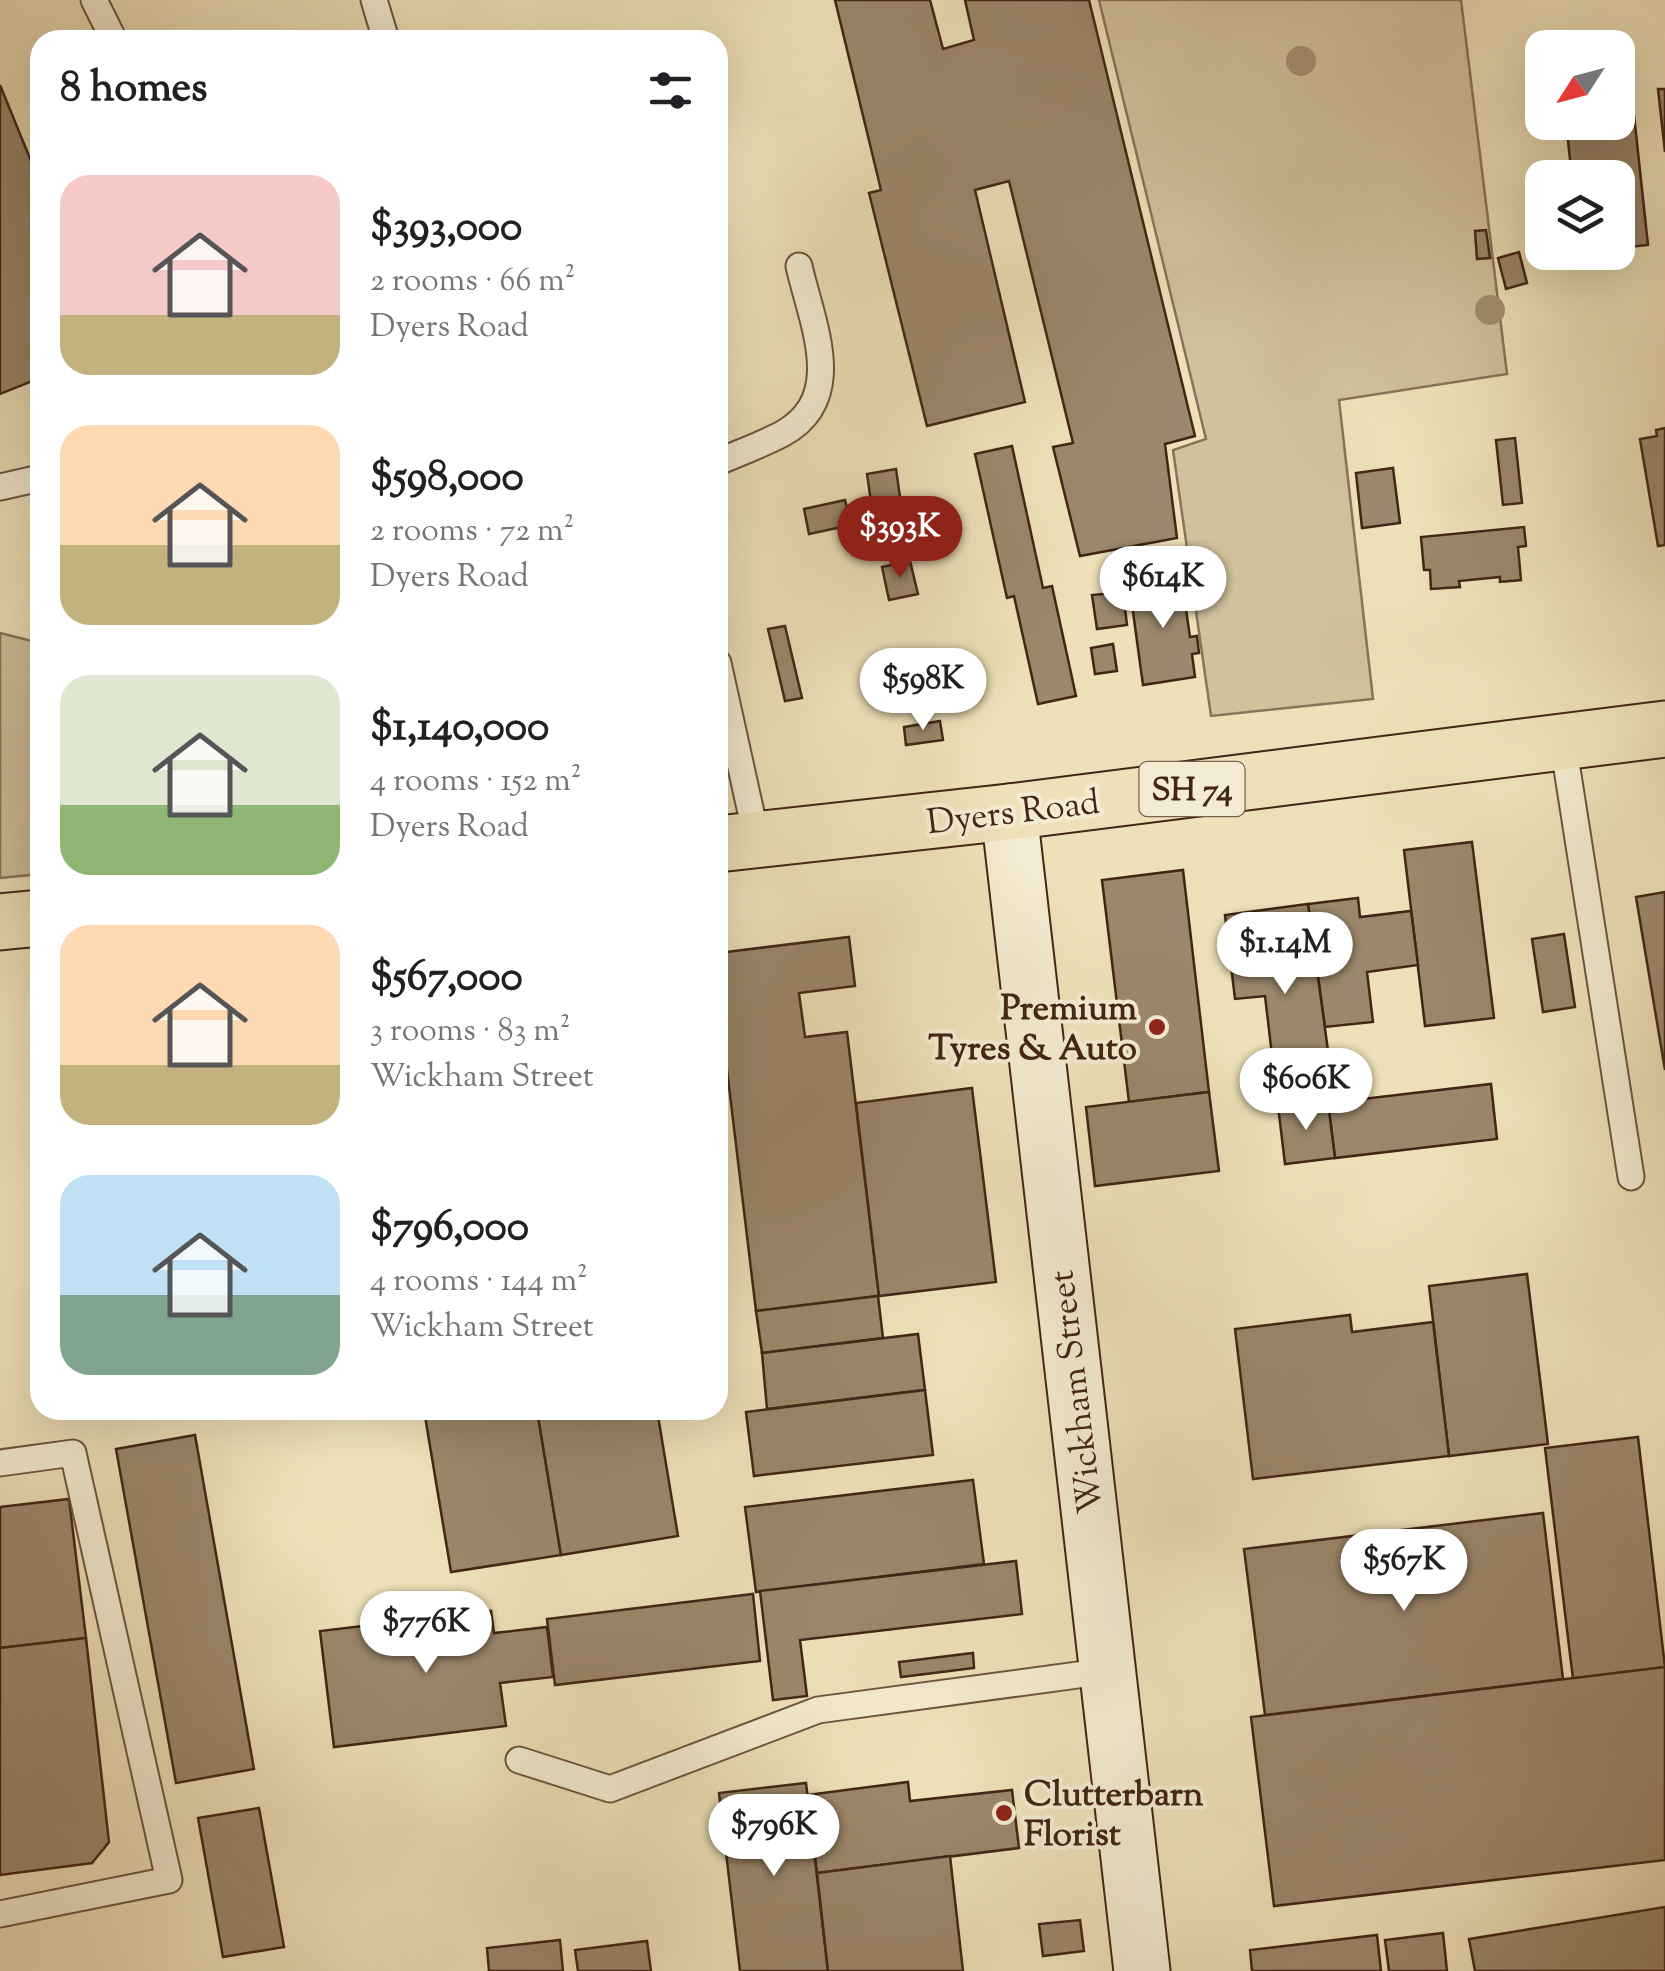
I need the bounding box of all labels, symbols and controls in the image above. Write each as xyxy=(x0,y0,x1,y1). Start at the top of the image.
north arrow xyxy=(1525,30,1635,140)
map controls xyxy=(1525,30,1635,270)
text: 8 homes xyxy=(60,60,208,120)
icon: filters xyxy=(643,63,698,118)
button: layers xyxy=(1525,160,1635,270)
text: $393,000 xyxy=(370,199,522,259)
icon: home xyxy=(140,215,260,335)
text: 2 rooms · 66 m² xyxy=(370,259,575,305)
text: Dyers Road xyxy=(370,305,529,351)
text: $598,000 xyxy=(370,449,524,509)
icon: home xyxy=(140,465,260,585)
pin: $393K xyxy=(830,496,970,581)
text: $393K xyxy=(859,505,941,551)
text: 2 rooms · 72 m² xyxy=(370,509,574,555)
pin: $614K xyxy=(1093,546,1233,631)
text: Dyers Road xyxy=(370,555,529,601)
text: $614K xyxy=(1122,555,1204,601)
pin: $598K xyxy=(853,648,993,733)
text: $598K xyxy=(882,657,964,703)
text: $1,140,000 xyxy=(370,699,549,759)
icon: home xyxy=(140,715,260,835)
text: 4 rooms · 152 m² xyxy=(370,759,582,805)
road number: SH 74 xyxy=(1140,762,1244,816)
street label: Dyers Road xyxy=(924,779,1103,850)
text: Dyers Road xyxy=(370,805,529,851)
pin: $1.14M xyxy=(1204,912,1366,997)
text: $1.14M xyxy=(1239,921,1331,967)
text: $567,000 xyxy=(370,949,523,1009)
icon: home xyxy=(140,965,260,1085)
place label: Premium Tyres & Auto xyxy=(928,985,1137,1076)
text: 3 rooms · 83 m² xyxy=(370,1009,570,1055)
marker: Premium Tyres & Auto xyxy=(1146,1016,1168,1038)
pin: $606K xyxy=(1236,1048,1376,1133)
text: Wickham Street xyxy=(370,1055,594,1101)
text: $606K xyxy=(1262,1057,1350,1103)
text: $796,000 xyxy=(370,1199,529,1259)
icon: home xyxy=(140,1215,260,1335)
text: 4 rooms · 144 m² xyxy=(370,1259,588,1305)
street label: Wickham Street xyxy=(1038,1267,1119,1516)
text: Wickham Street xyxy=(370,1305,594,1351)
pin: $567K xyxy=(1334,1529,1474,1614)
text: $567K xyxy=(1362,1538,1446,1584)
pin: $776K xyxy=(356,1591,496,1676)
text: $776K xyxy=(382,1600,470,1646)
place label: Clutterbarn Florist xyxy=(1024,1771,1204,1862)
pin: $796K xyxy=(704,1794,844,1879)
marker: Clutterbarn Florist xyxy=(993,1802,1015,1824)
text: $796K xyxy=(730,1803,818,1849)

